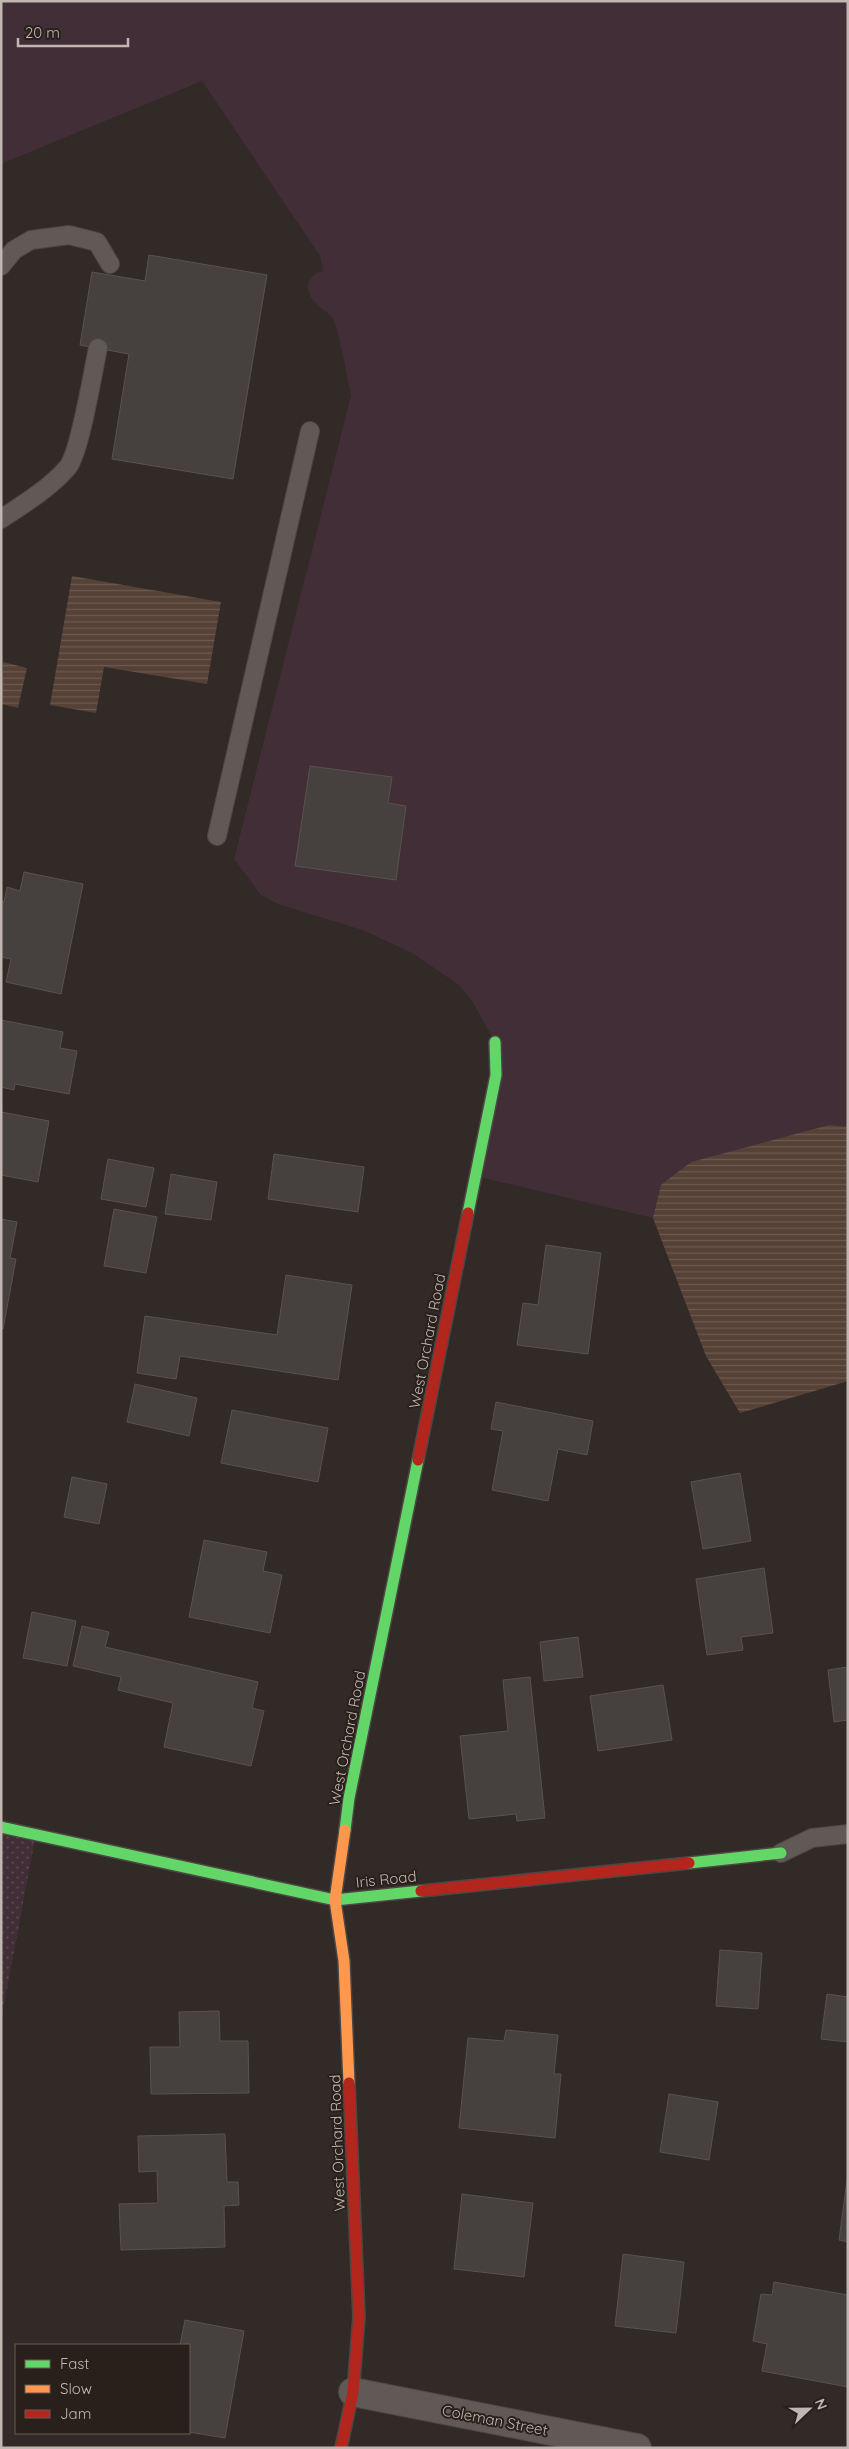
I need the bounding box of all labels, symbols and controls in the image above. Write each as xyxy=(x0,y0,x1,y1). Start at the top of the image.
scale bar xyxy=(18,15,128,47)
text: 20 m xyxy=(25,23,60,42)
street label: West Orchard Road xyxy=(405,1272,449,1410)
street label: West Orchard Road xyxy=(325,1669,369,1807)
street label: Iris Road xyxy=(355,1866,417,1892)
street label: West Orchard Road xyxy=(325,2074,349,2212)
legend xyxy=(15,2344,190,2434)
text: Fast xyxy=(60,2354,89,2373)
text: Slow xyxy=(60,2379,92,2398)
north arrow xyxy=(784,2384,834,2434)
text: N xyxy=(811,2396,831,2412)
street label: Coleman Street xyxy=(441,2400,549,2440)
text: Jam xyxy=(60,2404,91,2423)

